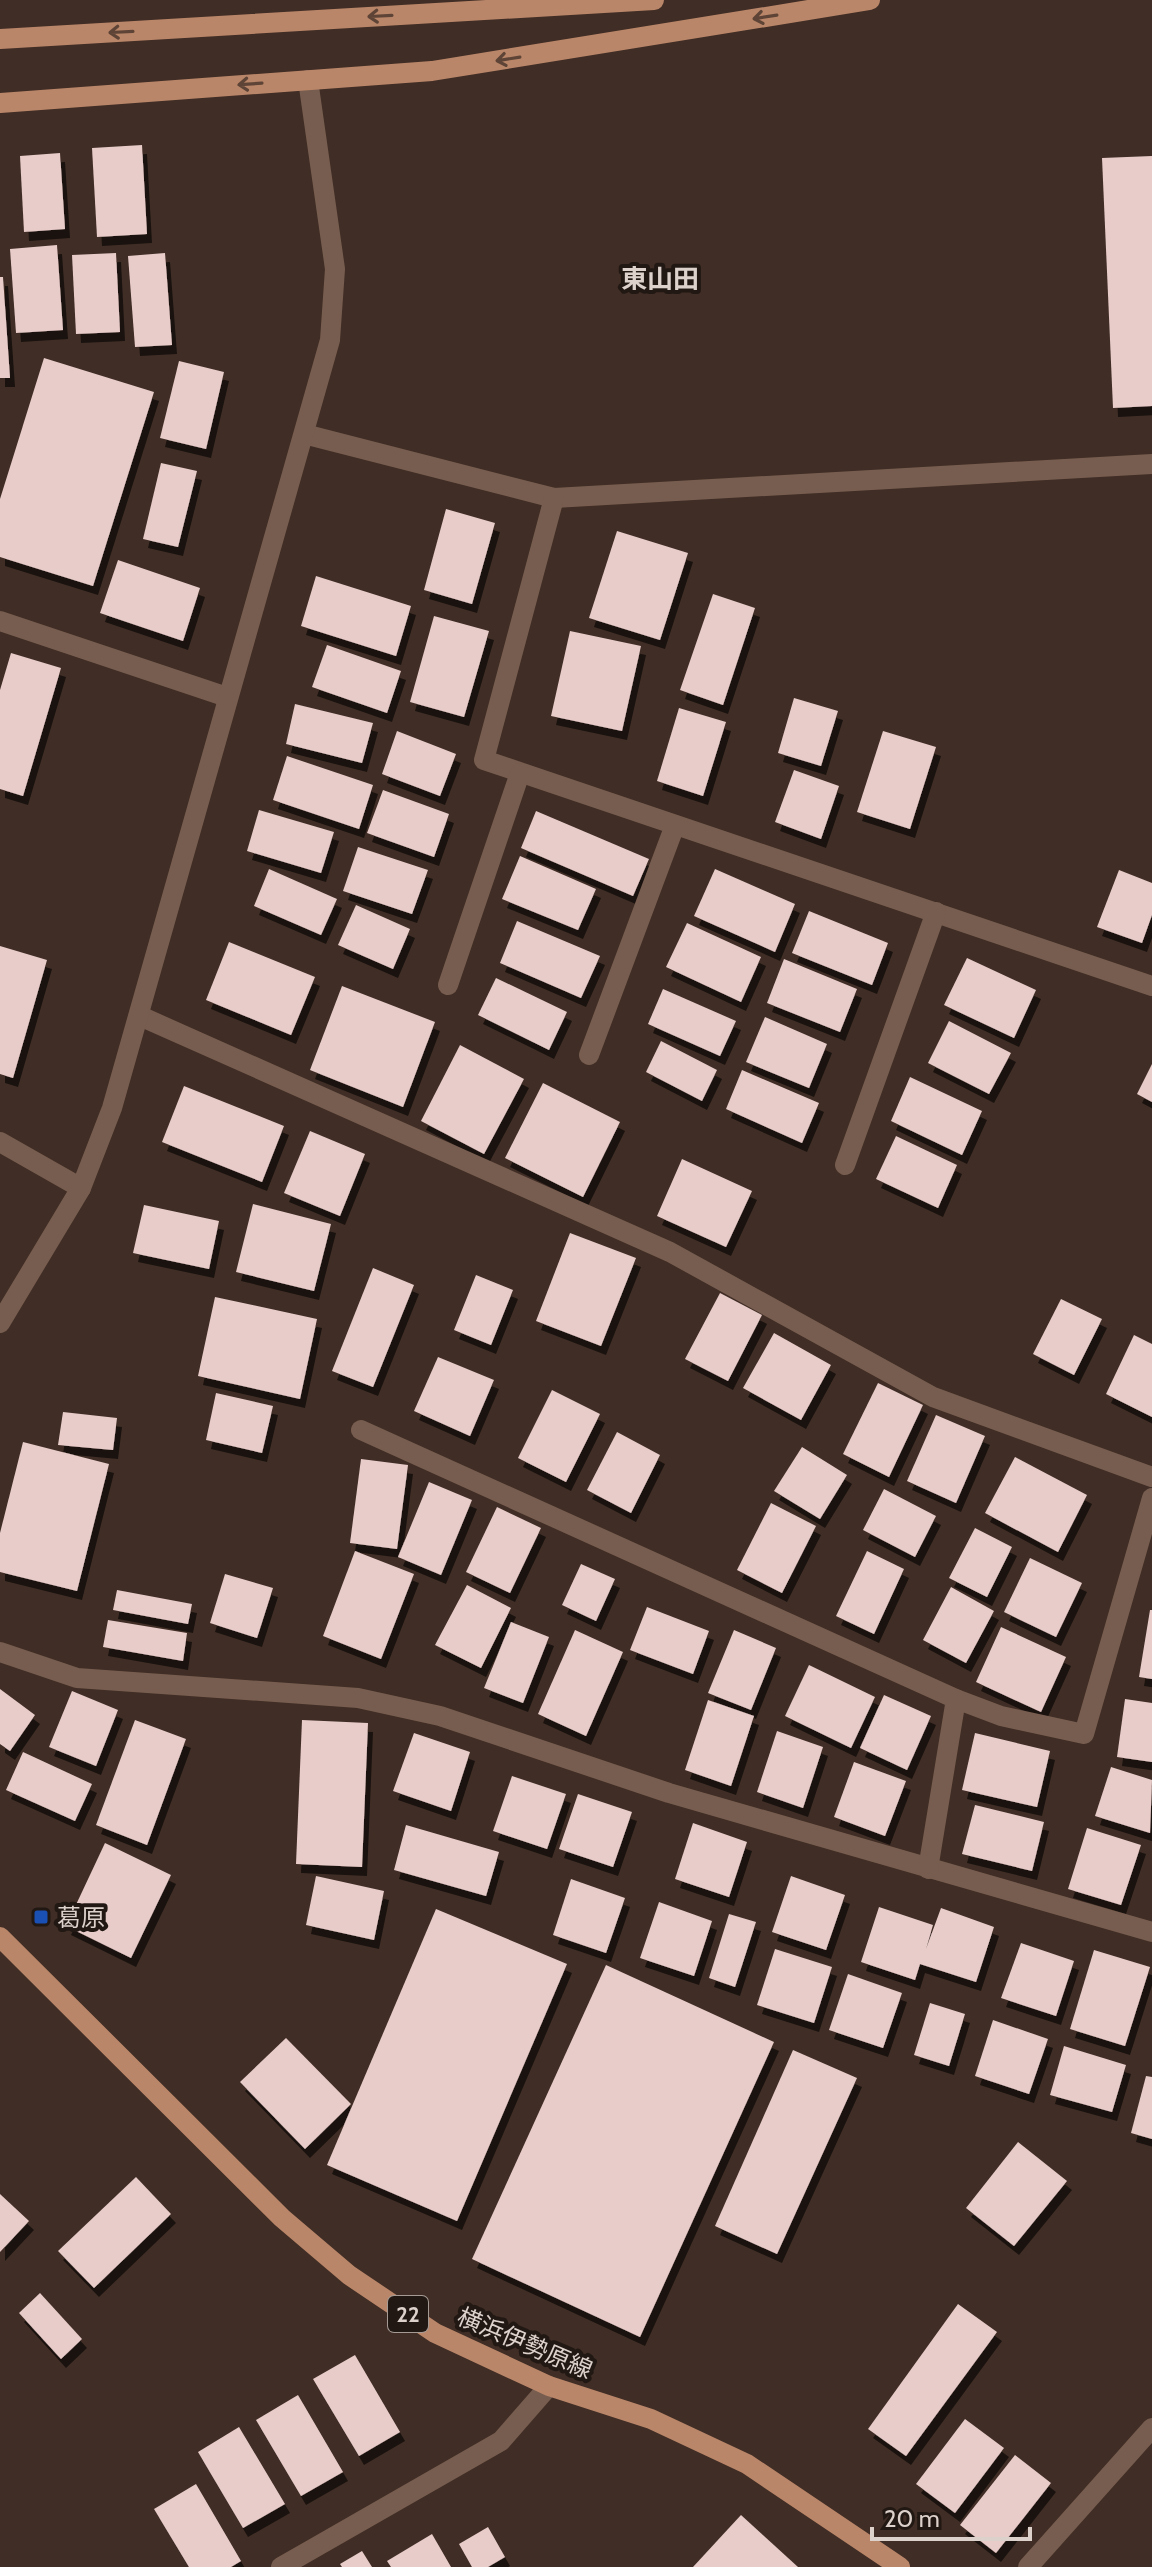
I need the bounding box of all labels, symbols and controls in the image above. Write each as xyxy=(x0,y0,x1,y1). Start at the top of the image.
one-way arrow xyxy=(367,9,394,24)
one-way arrow xyxy=(753,10,778,25)
one-way arrow xyxy=(108,25,135,40)
one-way arrow xyxy=(496,52,522,67)
one-way arrow xyxy=(237,77,264,92)
district label: 東山田 xyxy=(621,263,699,295)
place label: 葛原 xyxy=(57,1903,105,1932)
marker: 葛原 xyxy=(32,1908,50,1926)
road number: 22 xyxy=(388,2296,428,2332)
street label: 横浜伊勢原線 xyxy=(453,2302,597,2384)
scale bar xyxy=(872,2491,1030,2541)
text: 20 m xyxy=(884,2504,940,2533)

